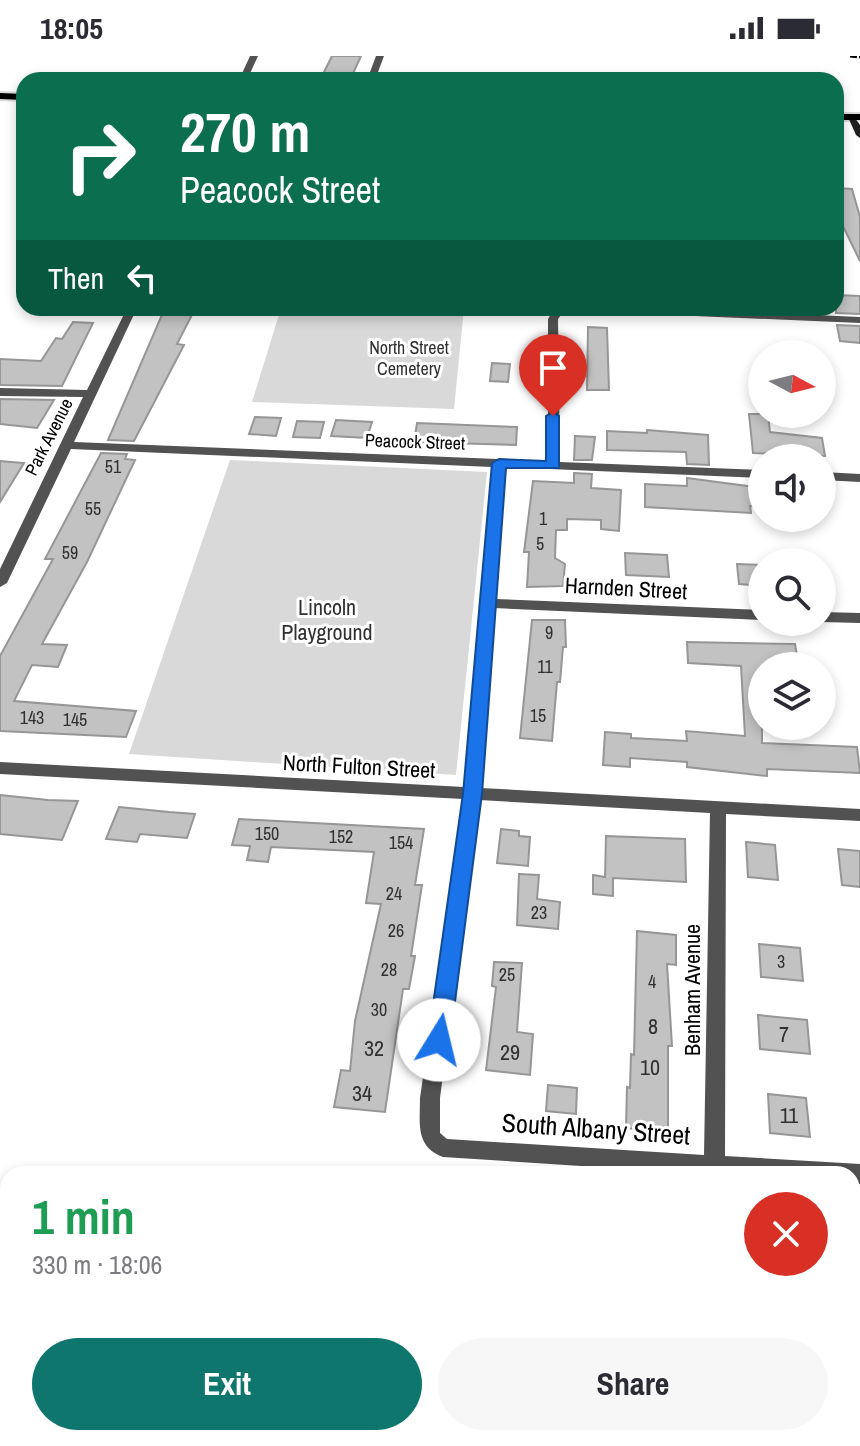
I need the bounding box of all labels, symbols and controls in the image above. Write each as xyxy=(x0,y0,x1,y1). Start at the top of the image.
text: 18:05 xyxy=(40,8,103,48)
text: 270 m xyxy=(180,94,310,169)
icon: right xyxy=(48,104,152,208)
text: Peacock Street xyxy=(180,166,380,214)
icon: left xyxy=(120,256,164,300)
text: Then xyxy=(48,258,104,298)
pin xyxy=(519,334,587,416)
park label: North Street Cemetery xyxy=(369,335,449,381)
north arrow xyxy=(748,340,836,428)
map controls xyxy=(748,340,836,740)
icon: arrive xyxy=(531,346,575,390)
street label: Park Avenue xyxy=(18,394,79,480)
street label: Peacock Street xyxy=(365,427,465,456)
button: sound xyxy=(748,444,836,532)
house number: 51 xyxy=(105,454,122,479)
house number: 55 xyxy=(85,496,101,521)
house number: 1 xyxy=(539,506,548,531)
house number: 5 xyxy=(536,531,544,556)
house number: 59 xyxy=(62,540,78,565)
button: search xyxy=(748,548,836,636)
street label: Harnden Street xyxy=(564,570,688,606)
park label: Lincoln Playground xyxy=(281,592,373,647)
house number: 9 xyxy=(545,620,553,645)
button: layers xyxy=(748,652,836,740)
house number: 11 xyxy=(537,654,553,679)
house number: 15 xyxy=(530,703,546,728)
house number: 143 xyxy=(20,705,44,730)
house number: 145 xyxy=(63,707,87,732)
street label: North Fulton Street xyxy=(282,747,436,785)
house number: 150 xyxy=(255,821,279,846)
house number: 152 xyxy=(329,824,353,849)
house number: 154 xyxy=(389,830,413,855)
house number: 24 xyxy=(386,881,402,906)
house number: 23 xyxy=(531,900,547,925)
house number: 26 xyxy=(388,918,404,943)
street label: Benham Avenue xyxy=(677,924,707,1056)
house number: 3 xyxy=(777,949,785,974)
house number: 28 xyxy=(381,957,397,982)
house number: 25 xyxy=(499,962,515,987)
house number: 4 xyxy=(648,969,656,994)
house number: 30 xyxy=(371,997,387,1022)
position arrow xyxy=(397,998,481,1082)
house number: 8 xyxy=(648,1011,658,1041)
house number: 7 xyxy=(779,1019,789,1049)
house number: 32 xyxy=(364,1033,384,1063)
house number: 29 xyxy=(500,1037,520,1067)
house number: 10 xyxy=(640,1052,660,1082)
house number: 34 xyxy=(352,1078,372,1108)
house number: 11 xyxy=(780,1100,798,1130)
street label: South Albany Street xyxy=(501,1104,691,1153)
text: 1 min xyxy=(32,1184,135,1249)
button: close xyxy=(744,1192,828,1276)
text: 330 m · 18:06 xyxy=(32,1247,162,1282)
button: Exit xyxy=(32,1338,422,1430)
button: Share xyxy=(438,1338,828,1430)

